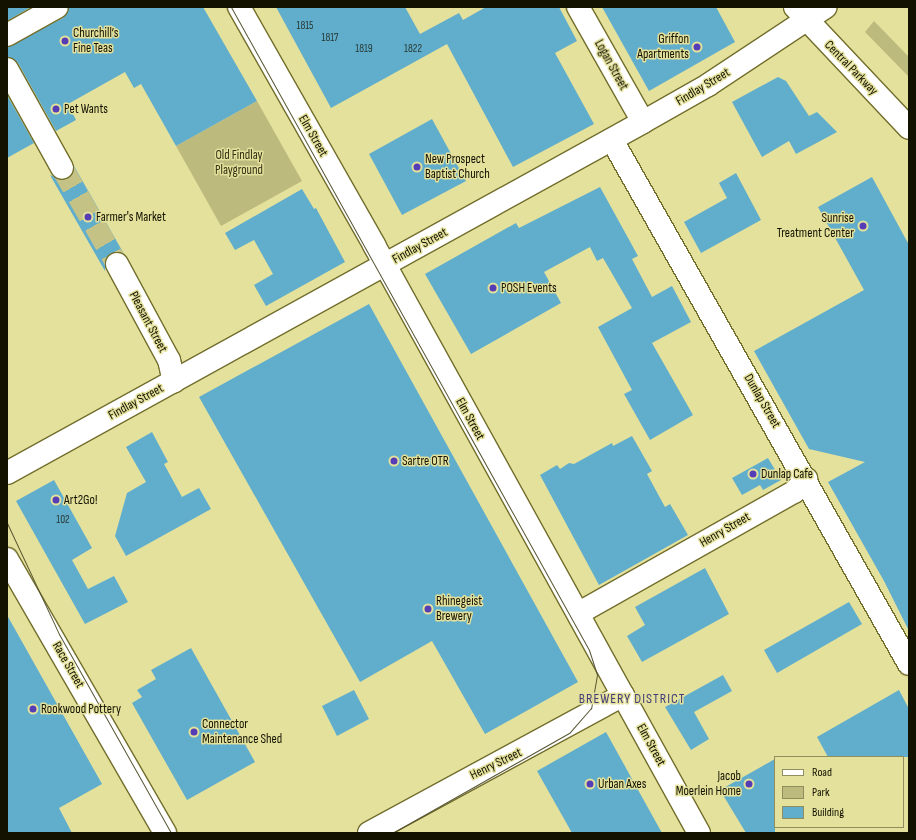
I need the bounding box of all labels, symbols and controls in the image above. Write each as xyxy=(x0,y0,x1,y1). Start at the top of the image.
house number: 1815 xyxy=(297,19,313,33)
place label: Churchill’s Fine Teas xyxy=(73,26,118,57)
house number: 1817 xyxy=(322,31,338,45)
place label: Griffon Apartments xyxy=(637,32,689,63)
marker: Churchill’s Fine Teas xyxy=(60,36,70,46)
street label: Logan Street xyxy=(591,37,631,93)
street label: Central Parkway xyxy=(821,37,881,99)
house number: 1819 xyxy=(355,42,373,56)
house number: 1822 xyxy=(404,42,422,56)
marker: Griffon Apartments xyxy=(692,42,702,52)
street label: Findlay Street xyxy=(673,65,733,109)
place label: Pet Wants xyxy=(64,101,108,117)
marker: Pet Wants xyxy=(51,104,61,114)
street label: Elm Street xyxy=(295,112,331,160)
park label: Old Findlay Playground xyxy=(215,148,263,179)
place label: New Prospect Baptist Church xyxy=(425,152,490,183)
marker: New Prospect Baptist Church xyxy=(412,162,422,172)
place label: Farmer's Market xyxy=(96,209,166,225)
place label: Sunrise Treatment Center xyxy=(777,211,854,242)
marker: Farmer's Market xyxy=(83,212,93,222)
marker: Sunrise Treatment Center xyxy=(857,220,869,232)
street label: Findlay Street xyxy=(390,225,450,267)
place label: POSH Events xyxy=(501,280,557,296)
marker: POSH Events xyxy=(488,283,498,293)
street label: Pleasant Street xyxy=(125,289,171,355)
street label: Dunlap Street xyxy=(740,371,784,431)
street label: Findlay Street xyxy=(106,381,166,423)
street label: Elm Street xyxy=(452,395,488,443)
place label: Sartre OTR xyxy=(402,453,449,469)
marker: Sartre OTR xyxy=(389,456,399,466)
place label: Dunlap Cafe xyxy=(761,466,813,482)
marker: Dunlap Cafe xyxy=(748,469,758,479)
place label: Art2Go! xyxy=(64,492,97,508)
marker: Art2Go! xyxy=(51,495,61,505)
street label: Henry Street xyxy=(697,509,753,551)
house number: 102 xyxy=(56,513,70,527)
place label: Rhinegeist Brewery xyxy=(436,594,482,625)
marker: Rhinegeist Brewery xyxy=(423,604,433,614)
street label: Race Street xyxy=(49,639,87,691)
district label: BREWERY DISTRICT xyxy=(579,691,685,707)
place label: Rookwood Pottery xyxy=(41,701,121,717)
marker: Rookwood Pottery xyxy=(28,704,38,714)
place label: Connector Maintenance Shed xyxy=(202,717,282,748)
street label: Elm Street xyxy=(633,721,669,769)
marker: Connector Maintenance Shed xyxy=(189,727,199,737)
street label: Henry Street xyxy=(468,745,524,783)
legend xyxy=(774,756,904,828)
text: Road xyxy=(812,765,832,780)
place label: Jacob Moerlein Home xyxy=(676,769,741,800)
place label: Urban Axes xyxy=(598,776,646,792)
marker: Urban Axes xyxy=(585,779,595,789)
marker: Jacob Moerlein Home xyxy=(744,779,754,789)
text: Park xyxy=(812,785,830,800)
text: Building xyxy=(812,805,844,820)

